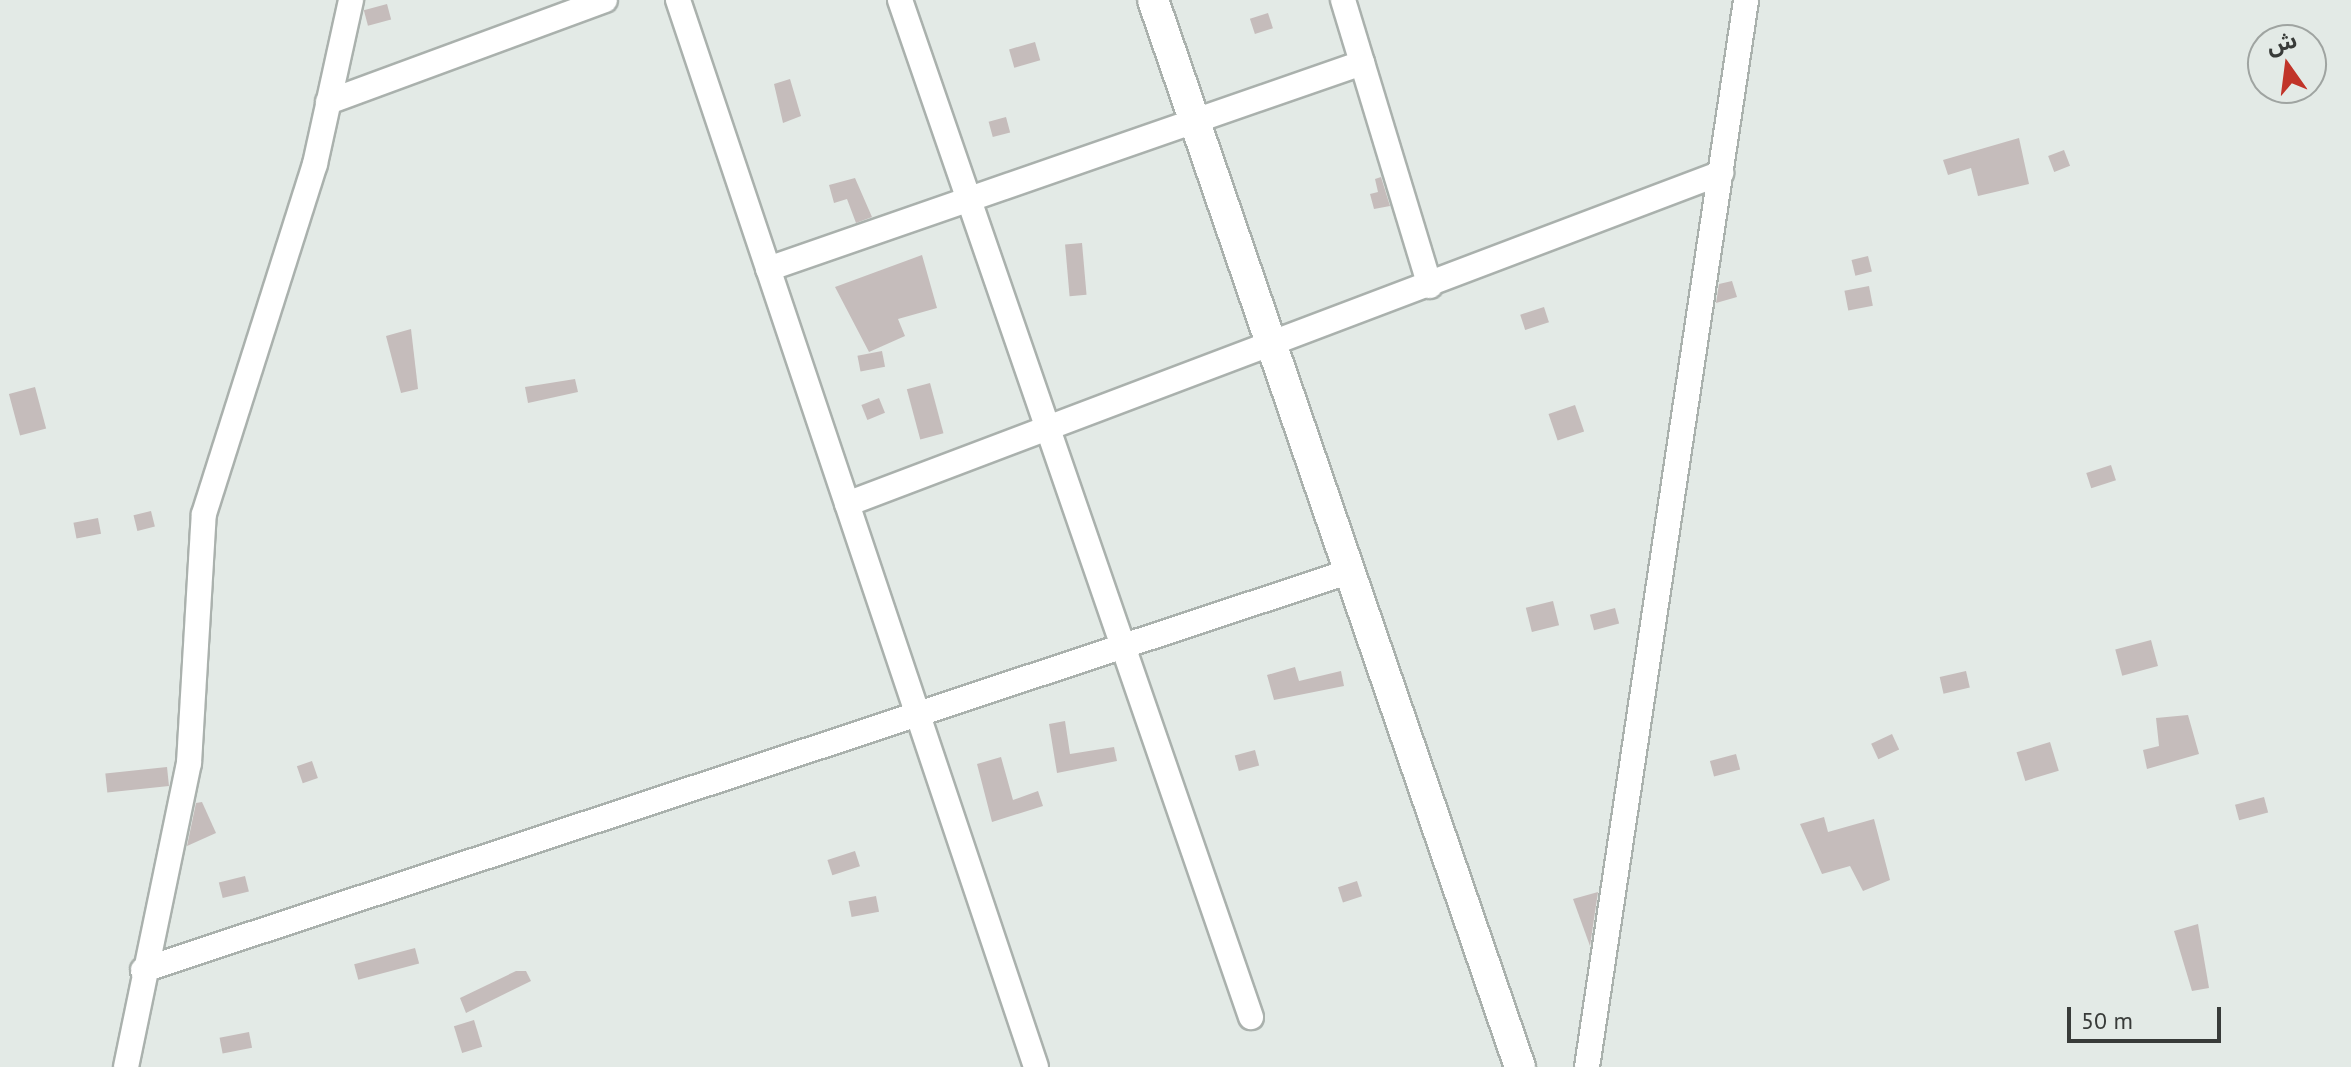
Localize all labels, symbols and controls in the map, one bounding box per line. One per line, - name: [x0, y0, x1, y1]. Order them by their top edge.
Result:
- north arrow: [2247, 24, 2327, 104]
- text: ش: [2264, 25, 2300, 60]
- scale bar: [2071, 991, 2225, 1041]
- text: 50 m: [2081, 1005, 2133, 1036]

